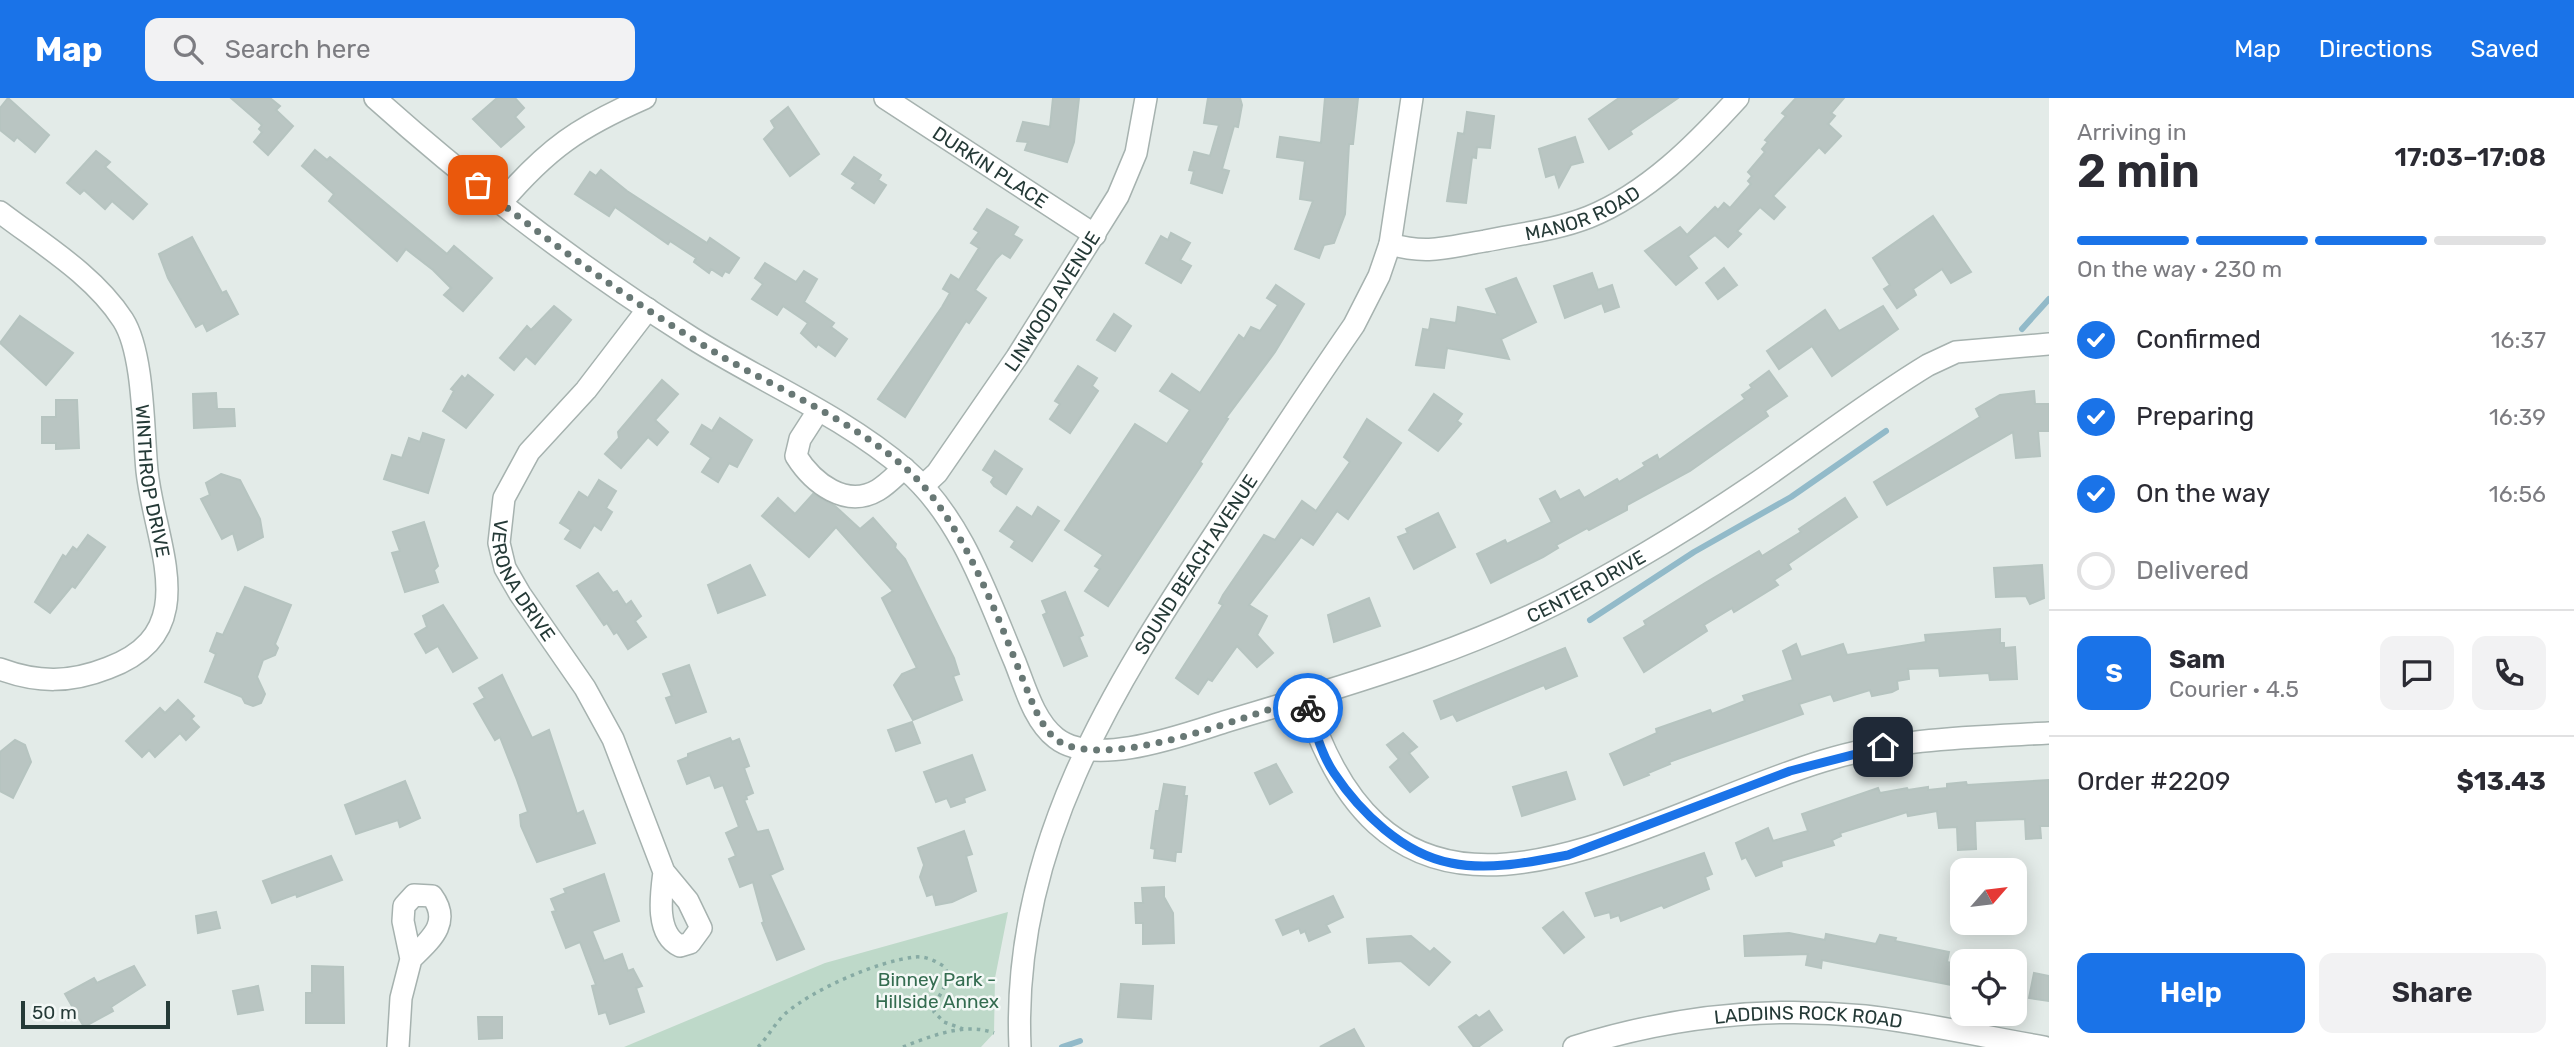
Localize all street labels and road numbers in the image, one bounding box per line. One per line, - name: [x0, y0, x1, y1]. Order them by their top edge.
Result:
- street label: DURKIN PLACE: [929, 121, 1052, 213]
- street label: MANOR ROAD: [1523, 181, 1644, 245]
- street label: LINWOOD AVENUE: [999, 227, 1105, 375]
- street label: WINTHROP DRIVE: [131, 403, 175, 559]
- street label: SOUND BEACH AVENUE: [1129, 470, 1262, 659]
- street label: VERONA DRIVE: [488, 518, 560, 645]
- street label: CENTER DRIVE: [1523, 545, 1650, 627]
- street label: LADDINS ROCK ROAD: [1713, 1001, 1904, 1033]

